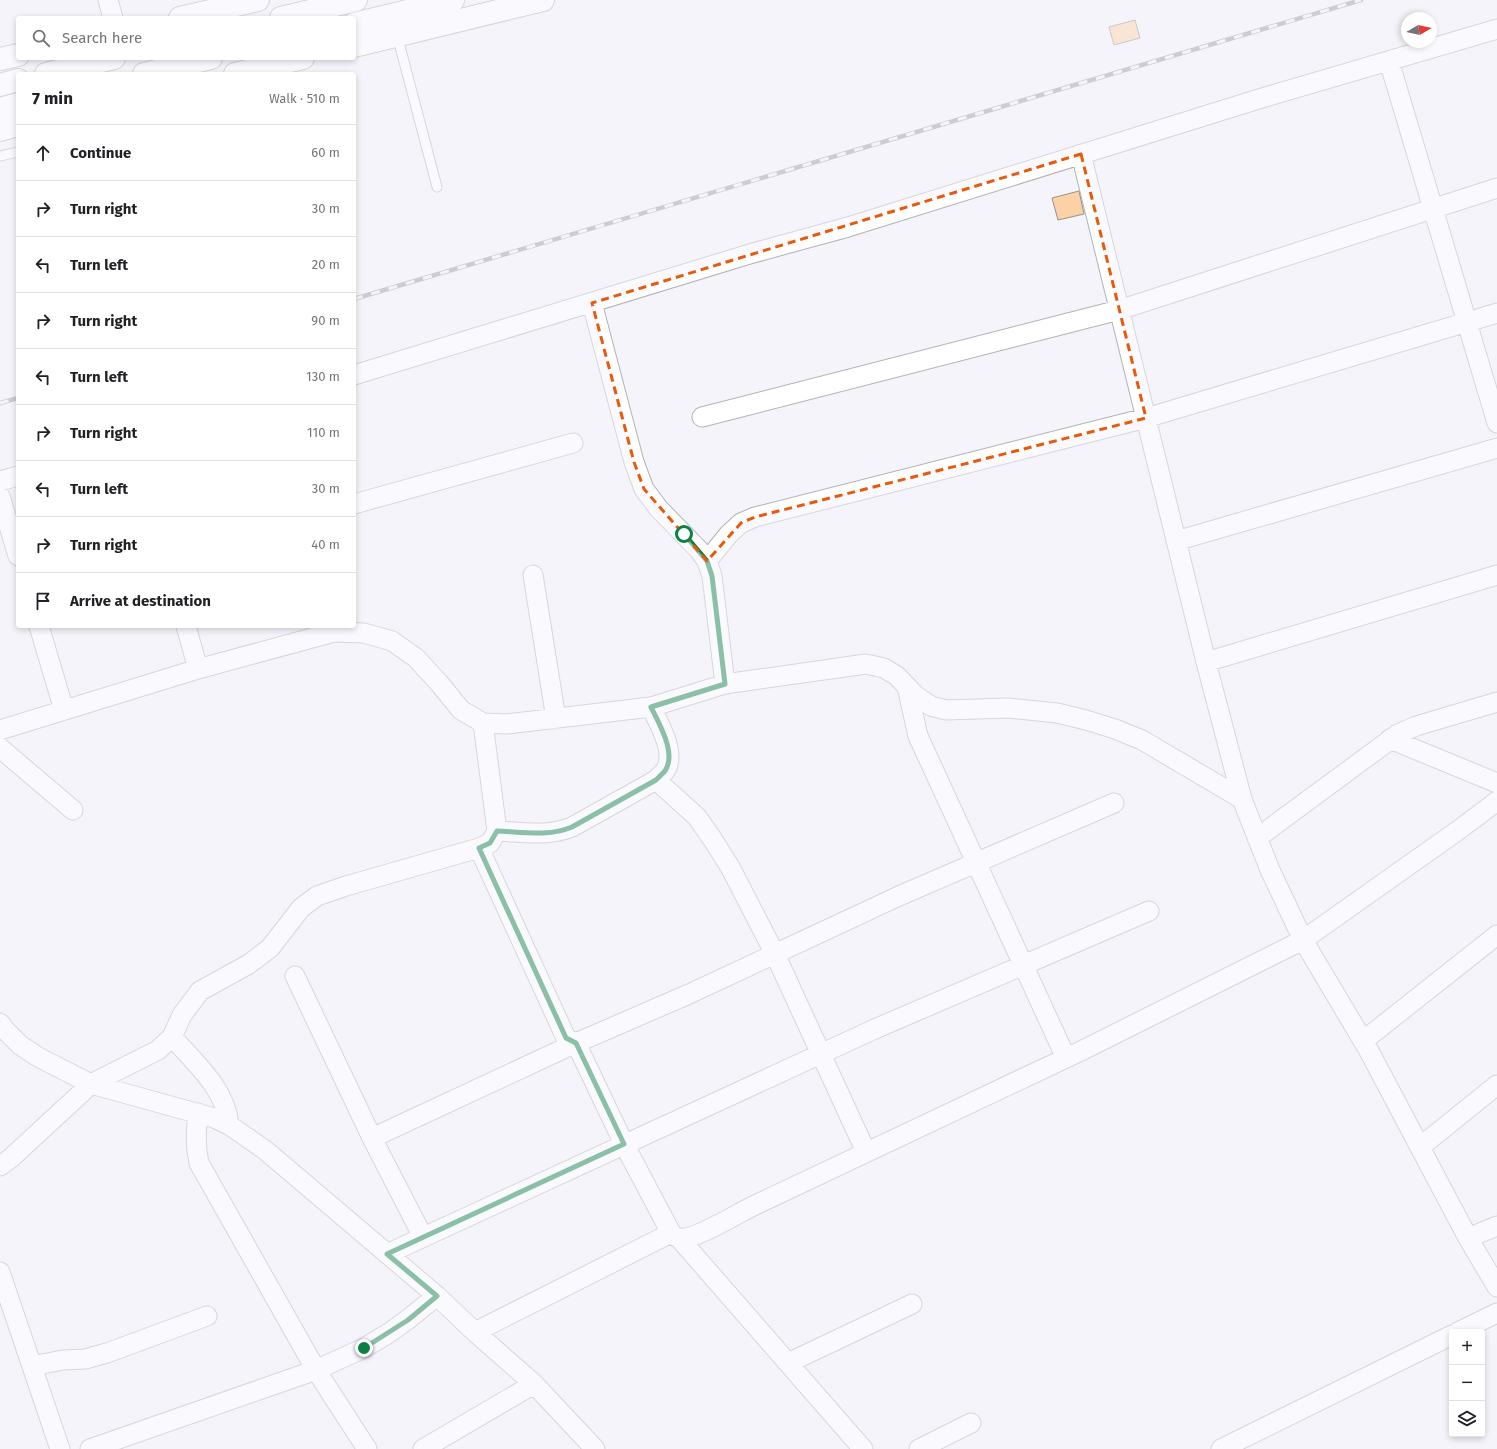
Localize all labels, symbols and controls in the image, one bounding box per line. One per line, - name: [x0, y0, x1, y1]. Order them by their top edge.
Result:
- north arrow: [1401, 12, 1437, 48]
- search box: [16, 16, 356, 60]
- icon: search: [30, 27, 52, 49]
- text: Search here: [62, 29, 142, 47]
- text: 7 min: [32, 88, 73, 109]
- text: Walk · 510 m: [269, 91, 340, 106]
- icon: ahead: [32, 142, 54, 164]
- text: Continue: [70, 144, 131, 162]
- text: 60 m: [311, 145, 340, 160]
- icon: right: [32, 198, 54, 220]
- text: Turn right: [70, 200, 137, 218]
- text: 30 m: [312, 201, 340, 216]
- icon: left: [32, 254, 54, 276]
- text: Turn left: [70, 256, 128, 274]
- text: 20 m: [312, 257, 340, 272]
- icon: right: [32, 310, 54, 332]
- text: Turn right: [70, 312, 137, 330]
- text: 90 m: [311, 313, 340, 328]
- icon: left: [32, 366, 54, 388]
- text: Turn left: [70, 368, 128, 386]
- text: 130 m: [306, 369, 340, 384]
- icon: right: [32, 422, 54, 444]
- text: Turn right: [70, 424, 137, 442]
- text: 110 m: [307, 425, 340, 440]
- icon: left: [32, 478, 54, 500]
- text: Turn left: [70, 480, 128, 498]
- text: 30 m: [312, 481, 340, 496]
- route start: [675, 525, 693, 543]
- icon: right: [32, 534, 54, 556]
- text: Turn right: [70, 536, 137, 554]
- text: 40 m: [311, 537, 340, 552]
- icon: arrive: [32, 590, 54, 612]
- text: Arrive at destination: [70, 592, 211, 610]
- map controls: [1449, 1329, 1485, 1437]
- button: +: [1449, 1329, 1485, 1365]
- route end: [355, 1339, 373, 1357]
- button: −: [1449, 1365, 1485, 1401]
- button: layers: [1449, 1401, 1485, 1437]

